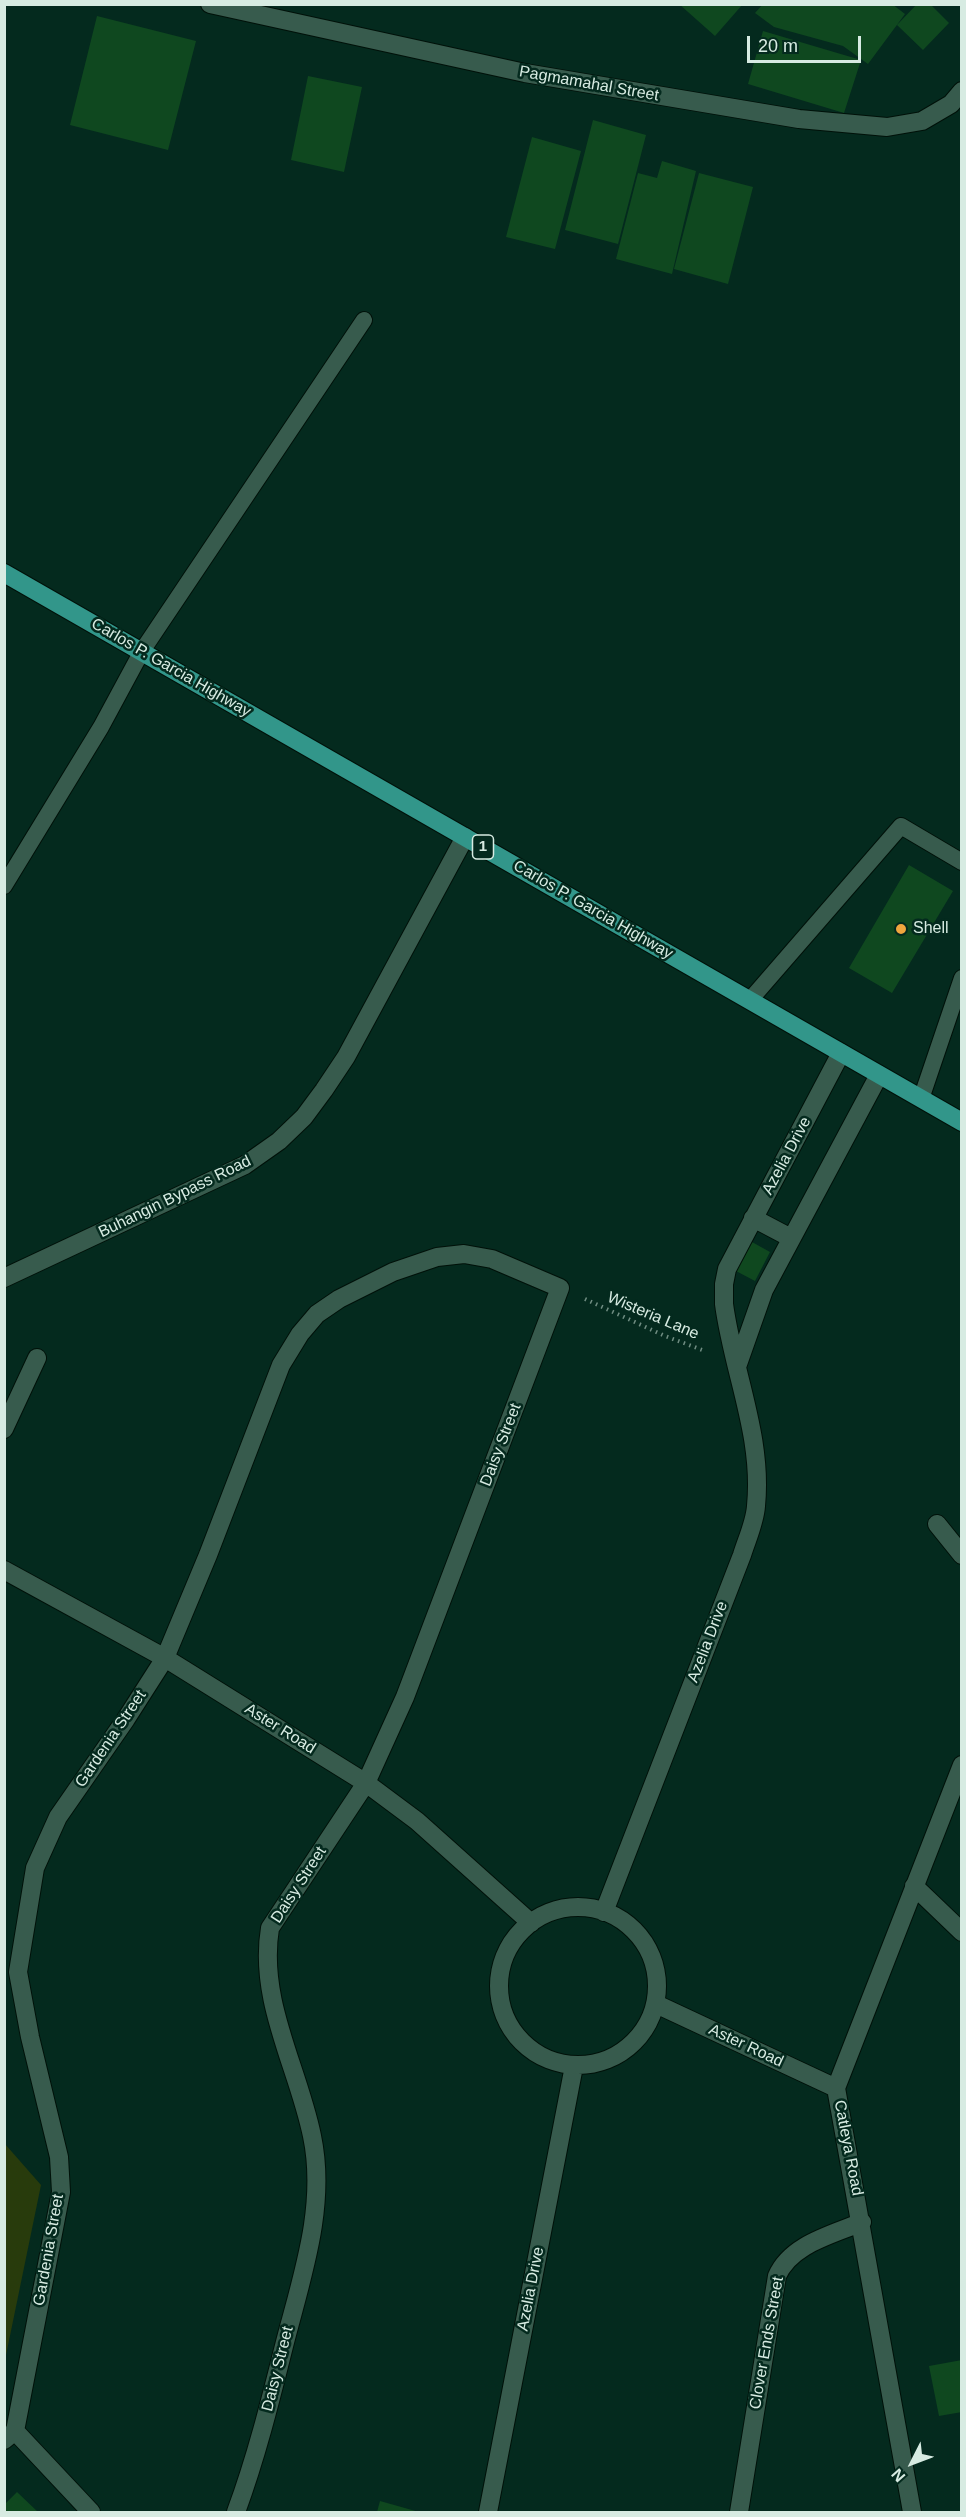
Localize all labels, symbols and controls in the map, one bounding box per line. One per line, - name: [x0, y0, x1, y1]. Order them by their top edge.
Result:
- scale bar: [750, 24, 864, 62]
- text: 20 m: [758, 36, 798, 56]
- street label: Pagmamahal Street: [518, 62, 660, 106]
- street label: Carlos P. Garcia Highway: [88, 614, 254, 722]
- road number: 1: [472, 835, 494, 859]
- street label: Carlos P. Garcia Highway: [510, 856, 676, 964]
- place label: Shell: [913, 919, 949, 939]
- marker: Shell: [894, 922, 908, 936]
- street label: Azelia Drive: [758, 1114, 816, 1198]
- street label: Buhangin Bypass Road: [96, 1152, 254, 1242]
- street label: Wisteria Lane: [604, 1288, 702, 1344]
- street label: Daisy Street: [476, 1401, 526, 1489]
- street label: Azelia Drive: [684, 1599, 732, 1685]
- street label: Gardenia Street: [71, 1687, 151, 1791]
- street label: Aster Road: [241, 1700, 319, 1758]
- street label: Daisy Street: [267, 1843, 331, 1927]
- street label: Aster Road: [706, 2020, 786, 2072]
- street label: Catleya Road: [829, 2099, 867, 2197]
- street label: Gardenia Street: [30, 2193, 68, 2307]
- street label: Azelia Drive: [513, 2245, 549, 2333]
- street label: Clover Ends Street: [746, 2275, 788, 2411]
- street label: Daisy Street: [258, 2324, 298, 2414]
- north arrow: [882, 2433, 942, 2493]
- text: N: [888, 2465, 908, 2485]

